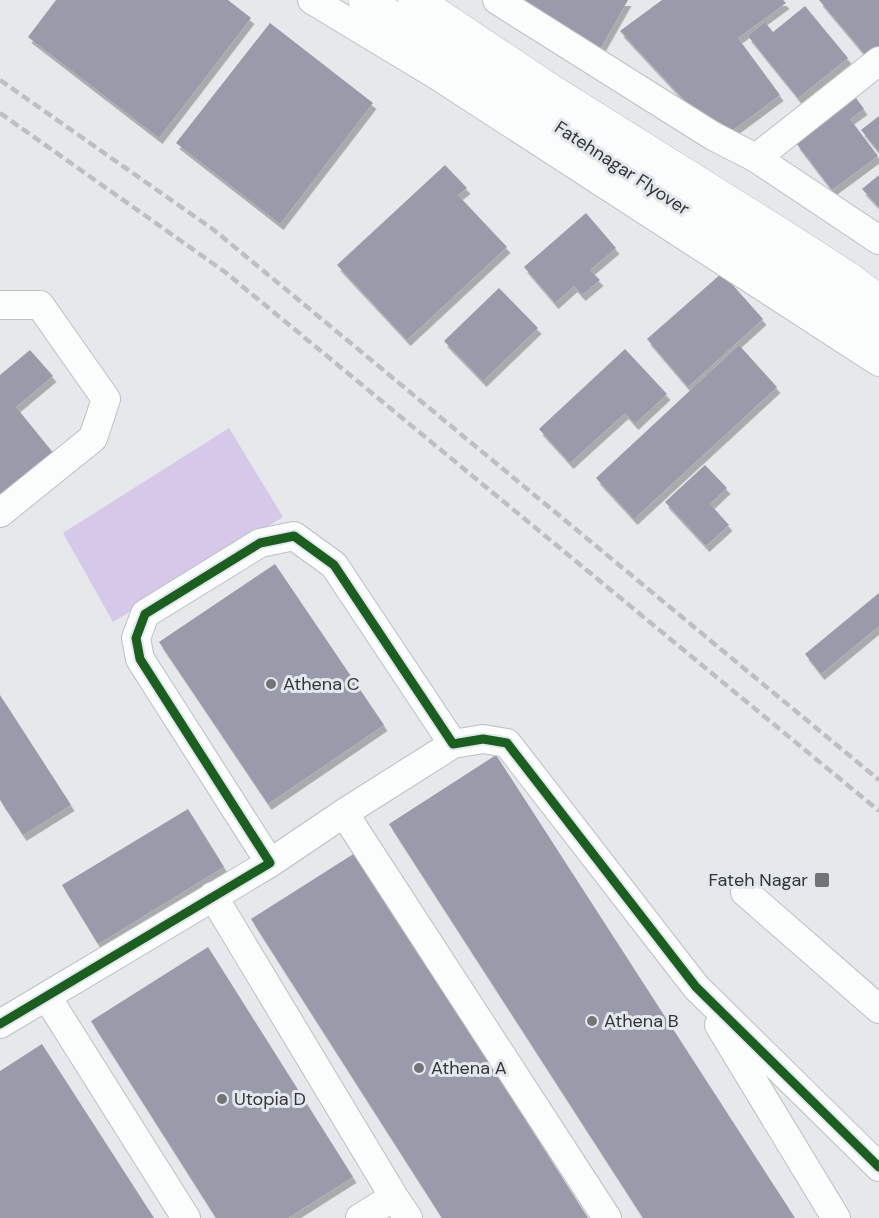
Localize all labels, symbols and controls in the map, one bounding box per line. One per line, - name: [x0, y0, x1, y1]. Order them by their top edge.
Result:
- street label: Fatehnagar Flyover: [550, 115, 694, 221]
- place label: Athena C: [283, 672, 360, 696]
- marker: Athena C: [264, 677, 278, 691]
- place label: Fateh Nagar: [709, 868, 808, 892]
- marker: Fateh Nagar: [813, 871, 831, 889]
- place label: Athena B: [604, 1009, 679, 1033]
- marker: Athena B: [585, 1014, 599, 1028]
- place label: Athena A: [431, 1056, 507, 1080]
- marker: Athena A: [412, 1061, 426, 1075]
- place label: Utopia D: [234, 1087, 306, 1111]
- marker: Utopia D: [215, 1092, 229, 1106]

